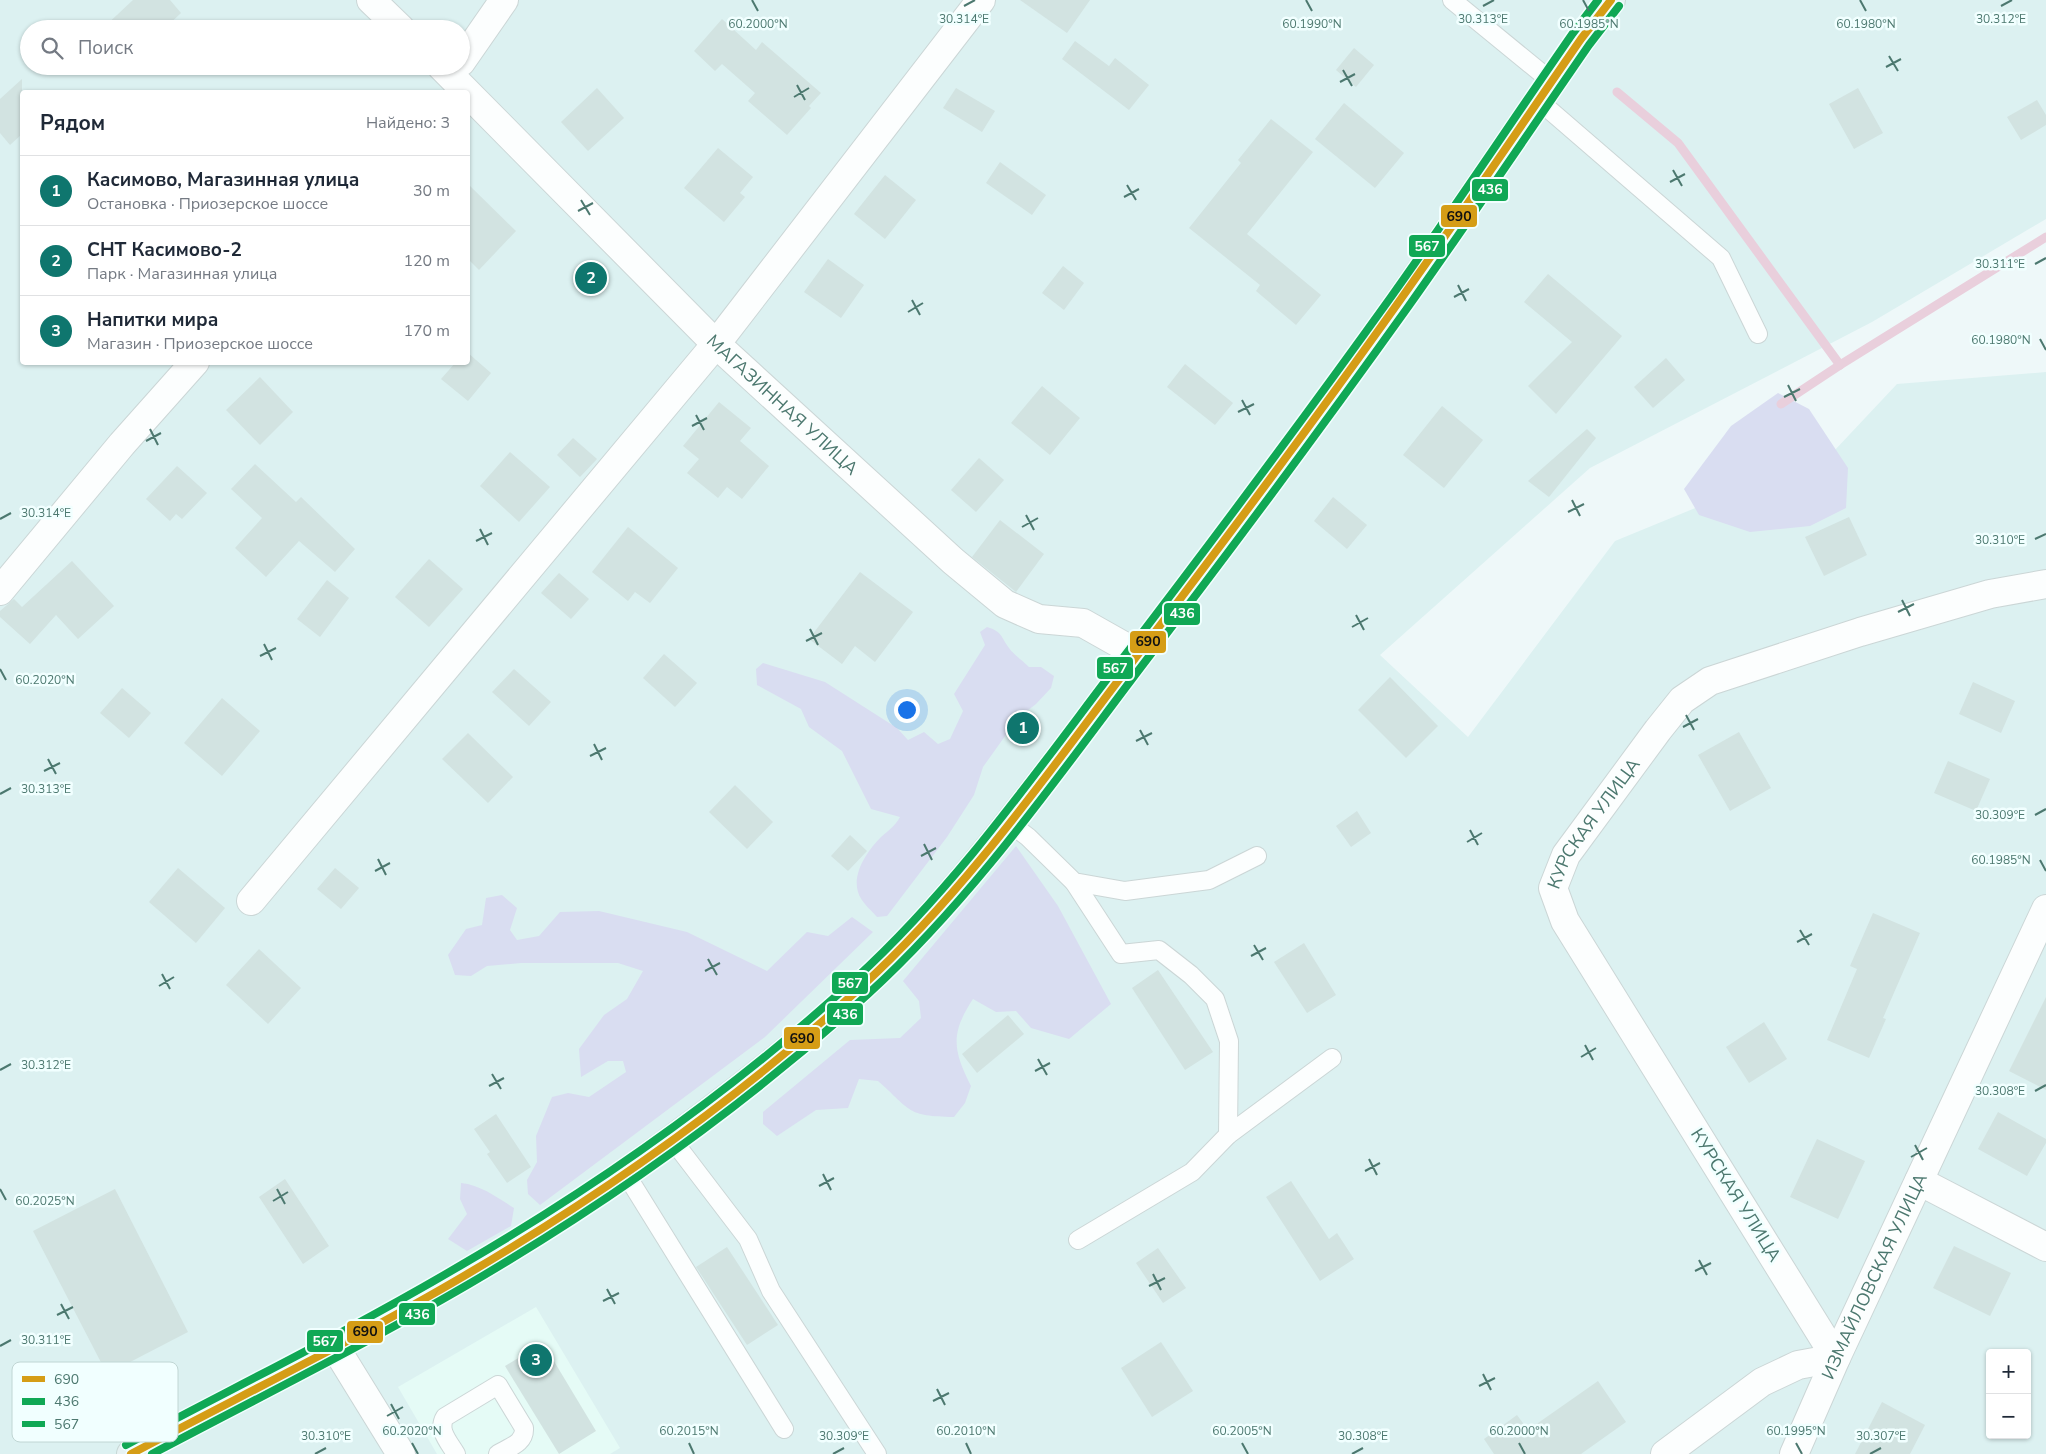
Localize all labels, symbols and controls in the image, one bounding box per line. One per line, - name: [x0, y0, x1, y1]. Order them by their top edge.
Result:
- text: 30.314°E: [939, 11, 989, 27]
- text: 30.313°E: [1458, 11, 1508, 27]
- text: 30.312°E: [1976, 11, 2026, 27]
- text: 60.2000°N: [728, 16, 788, 32]
- text: 60.1990°N: [1282, 16, 1342, 32]
- text: 60.1985°N: [1559, 16, 1619, 32]
- text: 60.1980°N: [1836, 16, 1896, 32]
- search box: [20, 20, 470, 75]
- icon: search: [38, 34, 66, 62]
- text: Поиск: [78, 35, 133, 61]
- text: Рядом: [40, 109, 105, 137]
- text: Найдено: 3: [366, 112, 450, 134]
- text: Касимово, Магазинная улица: [87, 167, 359, 193]
- line badge: 436: [1471, 178, 1509, 202]
- text: 1: [51, 180, 61, 202]
- text: 30 m: [413, 180, 450, 202]
- text: 436: [1477, 180, 1503, 199]
- text: Остановка · Приозерское шоссе: [87, 193, 328, 215]
- line badge: 690: [1440, 204, 1478, 228]
- text: 690: [1446, 207, 1472, 226]
- line badge: 567: [1408, 234, 1446, 258]
- text: СНТ Касимово-2: [87, 237, 242, 263]
- text: 567: [1414, 237, 1440, 256]
- text: 2: [51, 250, 61, 272]
- text: 120 m: [403, 250, 450, 272]
- text: 30.311°E: [1975, 256, 2025, 272]
- pin: 2: [575, 259, 607, 297]
- text: Парк · Магазинная улица: [87, 263, 277, 285]
- text: Напитки мира: [87, 307, 218, 333]
- text: 3: [51, 320, 61, 342]
- text: 170 m: [403, 320, 450, 342]
- street label: МАГАЗИННАЯ УЛИЦА: [701, 329, 863, 480]
- text: 60.1980°N: [1971, 332, 2031, 348]
- text: Магазин · Приозерское шоссе: [87, 333, 313, 355]
- text: 30.314°E: [21, 505, 71, 521]
- text: 30.310°E: [1975, 532, 2025, 548]
- line badge: 436: [1163, 602, 1201, 626]
- text: 436: [1169, 604, 1195, 623]
- line badge: 690: [1129, 630, 1167, 654]
- text: 690: [1135, 632, 1161, 651]
- line badge: 567: [1096, 656, 1134, 680]
- text: 567: [1102, 659, 1128, 678]
- text: 60.2020°N: [15, 672, 75, 688]
- your location: [894, 697, 920, 723]
- pin: 1: [1007, 709, 1039, 747]
- street label: КУРСКАЯ УЛИЦА: [1542, 753, 1645, 893]
- text: 30.313°E: [21, 781, 71, 797]
- text: 30.309°E: [1975, 807, 2025, 823]
- text: 60.1985°N: [1971, 852, 2031, 868]
- line badge: 567: [831, 971, 869, 995]
- text: 567: [837, 974, 863, 993]
- line badge: 436: [826, 1002, 864, 1026]
- text: 436: [832, 1005, 858, 1024]
- line badge: 690: [783, 1026, 821, 1050]
- text: 690: [789, 1029, 815, 1048]
- text: 30.312°E: [21, 1057, 71, 1073]
- text: 30.308°E: [1975, 1083, 2025, 1099]
- street label: КУРСКАЯ УЛИЦА: [1685, 1124, 1787, 1266]
- street label: ИЗМАЙЛОВСКАЯ УЛИЦА: [1816, 1169, 1933, 1383]
- text: 60.2025°N: [15, 1193, 75, 1209]
- line badge: 436: [398, 1302, 436, 1326]
- text: 436: [404, 1305, 430, 1324]
- line badge: 690: [346, 1320, 384, 1344]
- text: 690: [352, 1322, 378, 1341]
- line badge: 567: [306, 1329, 344, 1353]
- text: 30.311°E: [21, 1332, 71, 1348]
- text: 567: [312, 1332, 338, 1351]
- pin: 3: [520, 1341, 552, 1379]
- map controls: [1986, 1349, 2031, 1439]
- button: +: [1986, 1349, 2031, 1394]
- legend: [12, 1362, 178, 1442]
- text: 690: [54, 1370, 79, 1389]
- text: 436: [54, 1392, 79, 1411]
- button: −: [1986, 1394, 2031, 1439]
- text: 567: [54, 1415, 79, 1434]
- text: 60.2020°N: [382, 1423, 442, 1439]
- text: 60.2015°N: [659, 1423, 719, 1439]
- text: 60.2010°N: [936, 1423, 996, 1439]
- text: 60.2005°N: [1212, 1423, 1272, 1439]
- text: 60.2000°N: [1489, 1423, 1549, 1439]
- text: 60.1995°N: [1766, 1423, 1826, 1439]
- text: 30.310°E: [301, 1428, 351, 1444]
- text: 30.309°E: [819, 1428, 869, 1444]
- text: 30.308°E: [1338, 1428, 1388, 1444]
- text: 30.307°E: [1856, 1428, 1906, 1444]

